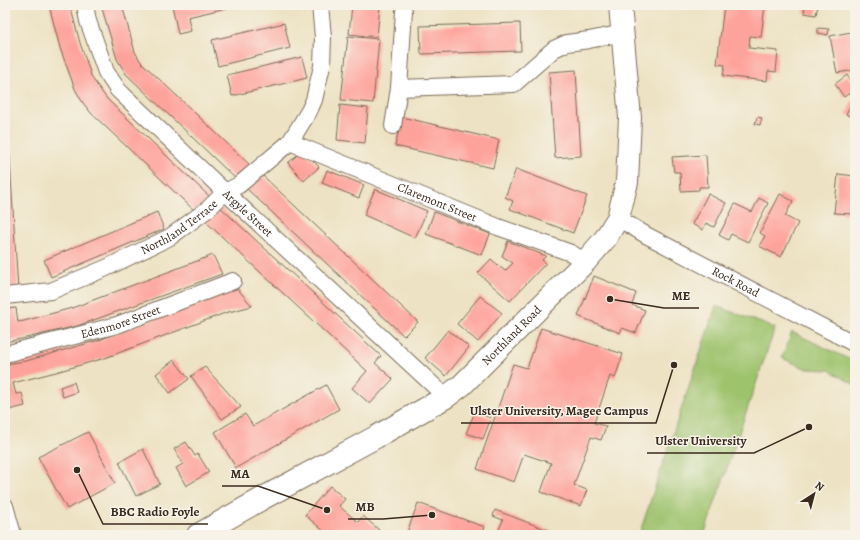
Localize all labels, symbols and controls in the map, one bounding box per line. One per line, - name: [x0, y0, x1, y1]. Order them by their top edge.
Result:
- street label: Claremont Street: [395, 179, 479, 226]
- street label: Argyle Street: [219, 185, 276, 241]
- street label: Northland Terrace: [138, 196, 221, 258]
- street label: Rock Road: [709, 263, 763, 301]
- callout: ME: [664, 283, 699, 308]
- text: ME: [672, 287, 691, 304]
- street label: Edenmore Street: [79, 301, 163, 342]
- street label: Northland Road: [478, 302, 545, 369]
- callout: Ulster University, Magee Campus: [461, 398, 656, 423]
- text: Ulster University, Magee Campus: [470, 402, 648, 419]
- callout: Ulster University: [647, 428, 754, 453]
- text: Ulster University: [655, 432, 748, 449]
- callout: MA: [222, 461, 258, 486]
- text: MA: [230, 465, 250, 482]
- north arrow: [794, 474, 834, 514]
- text: N: [812, 478, 827, 495]
- callout: MB: [348, 494, 383, 519]
- text: MB: [355, 498, 375, 515]
- callout: BBC Radio Foyle: [103, 499, 208, 524]
- text: BBC Radio Foyle: [110, 503, 200, 520]

